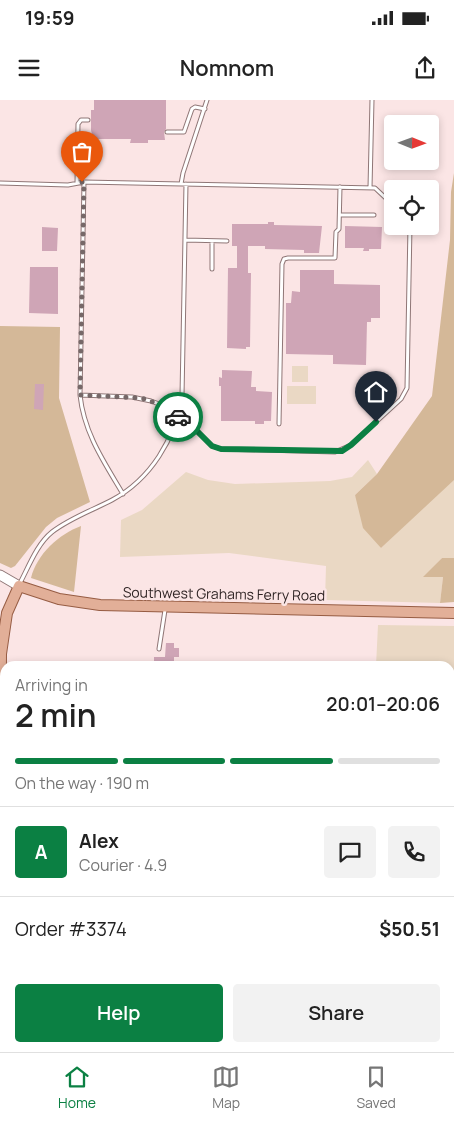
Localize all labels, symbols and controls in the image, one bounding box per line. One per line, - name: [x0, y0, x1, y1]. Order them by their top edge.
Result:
- text: 19:59: [25, 5, 75, 31]
- text: Nomnom: [180, 53, 274, 83]
- icon: menu: [15, 54, 43, 82]
- icon: share: [411, 54, 439, 82]
- north arrow: [384, 115, 439, 170]
- map controls: [384, 115, 439, 235]
- pin: [61, 131, 103, 182]
- icon: bag: [68, 138, 96, 166]
- button: locate: [384, 180, 439, 235]
- pin: [355, 371, 397, 422]
- icon: home: [362, 378, 390, 406]
- courier: [153, 392, 203, 442]
- icon: car: [164, 403, 192, 431]
- street label: Southwest Grahams Ferry Road: [123, 582, 325, 605]
- text: Arriving in: [15, 674, 88, 696]
- text: 20:01–20:06: [326, 691, 440, 717]
- text: 2 min: [15, 693, 97, 737]
- text: On the way · 190 m: [15, 772, 149, 794]
- button: chat: [324, 826, 376, 878]
- button: phone: [388, 826, 440, 878]
- text: Alex: [79, 828, 119, 854]
- text: A: [35, 839, 47, 865]
- text: Courier · 4.9: [79, 854, 167, 876]
- text: Order #3374: [15, 916, 127, 942]
- text: $50.51: [379, 916, 440, 942]
- button: Help: [15, 984, 223, 1042]
- button: Share: [233, 984, 440, 1042]
- tab: Home: [58, 1063, 96, 1112]
- tab: Map: [212, 1063, 240, 1112]
- tab: Saved: [356, 1063, 396, 1112]

